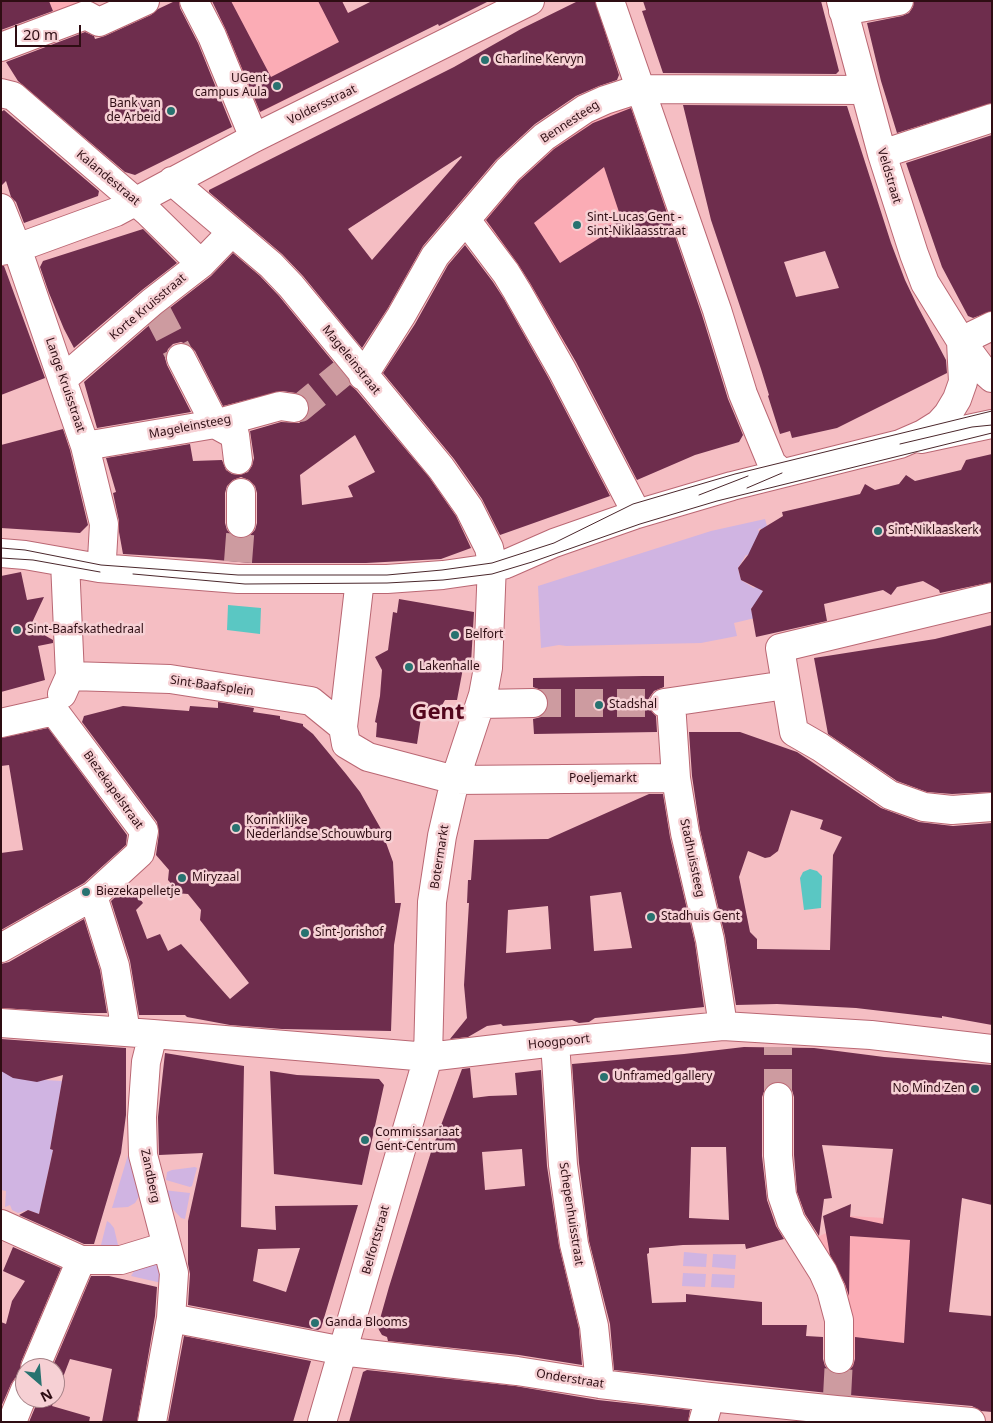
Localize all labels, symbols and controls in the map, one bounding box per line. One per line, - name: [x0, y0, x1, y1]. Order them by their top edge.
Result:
- scale bar: [18, 15, 84, 47]
- text: 20 m: [23, 24, 58, 44]
- place label: Charline Kervyn: [495, 53, 584, 67]
- marker: Charline Kervyn: [479, 54, 491, 66]
- place label: UGent campus Aula: [195, 72, 267, 100]
- marker: UGent campus Aula: [271, 80, 283, 92]
- street label: Voldersstraat: [285, 82, 359, 128]
- place label: Bank van de Arbeid: [106, 97, 161, 125]
- street label: Bennesteeg: [538, 98, 602, 146]
- marker: Bank van de Arbeid: [165, 105, 177, 117]
- street label: Kalandestraat: [73, 147, 143, 209]
- street label: Veldstraat: [874, 147, 904, 205]
- place label: Sint-Lucas Gent - Sint-Niklaasstraat: [587, 211, 686, 239]
- marker: Sint-Lucas Gent - Sint-Niklaasstraat: [571, 219, 583, 231]
- street label: Korte Kruisstraat: [107, 271, 189, 343]
- street label: Mageleinstraat: [319, 323, 383, 397]
- street label: Lange Kruisstraat: [42, 336, 88, 434]
- street label: Mageleinsteeg: [148, 412, 232, 442]
- place label: Sint-Niklaaskerk: [888, 524, 979, 538]
- marker: Sint-Niklaaskerk: [872, 525, 884, 537]
- place label: Sint-Baafskathedraal: [27, 623, 144, 637]
- marker: Sint-Baafskathedraal: [11, 624, 23, 636]
- place label: Belfort: [465, 628, 503, 642]
- marker: Belfort: [449, 629, 461, 641]
- place label: Lakenhalle: [419, 660, 480, 674]
- marker: Lakenhalle: [403, 661, 415, 673]
- street label: Sint-Baafsplein: [169, 673, 255, 699]
- place label: Stadshal: [609, 698, 657, 712]
- marker: Stadshal: [593, 699, 605, 711]
- district label: Gent: [412, 700, 464, 726]
- street label: Biezekapelstraat: [80, 748, 146, 832]
- street label: Poeljemarkt: [569, 772, 637, 786]
- place label: Koninklijke Nederlandse Schouwburg: [246, 814, 392, 842]
- street label: Stadhuissteeg: [677, 818, 707, 898]
- marker: Koninklijke Nederlandse Schouwburg: [230, 822, 242, 834]
- street label: Botermarkt: [428, 824, 452, 890]
- place label: Miryzaal: [192, 871, 239, 885]
- marker: Miryzaal: [176, 872, 188, 884]
- place label: Biezekapelletje: [96, 885, 180, 899]
- marker: Biezekapelletje: [80, 886, 92, 898]
- place label: Stadhuis Gent: [661, 910, 740, 924]
- marker: Stadhuis Gent: [645, 911, 657, 923]
- place label: Sint-Jorishof: [315, 926, 383, 940]
- marker: Sint-Jorishof: [299, 927, 311, 939]
- street label: Hoogpoort: [527, 1032, 591, 1052]
- place label: Unframed gallery: [614, 1070, 712, 1084]
- marker: Unframed gallery: [598, 1071, 610, 1083]
- place label: No Mind Zen: [893, 1082, 965, 1096]
- marker: No Mind Zen: [969, 1083, 981, 1095]
- place label: Commissariaat Gent-Centrum: [375, 1126, 459, 1154]
- marker: Commissariaat Gent-Centrum: [359, 1134, 371, 1146]
- street label: Zandberg: [137, 1148, 163, 1204]
- street label: Schepenhuisstraat: [556, 1161, 586, 1267]
- street label: Belfortstraat: [359, 1204, 393, 1276]
- place label: Ganda Blooms: [325, 1316, 407, 1330]
- marker: Ganda Blooms: [309, 1317, 321, 1329]
- north arrow: [15, 1358, 65, 1408]
- street label: Onderstraat: [535, 1367, 605, 1391]
- text: N: [37, 1385, 56, 1407]

